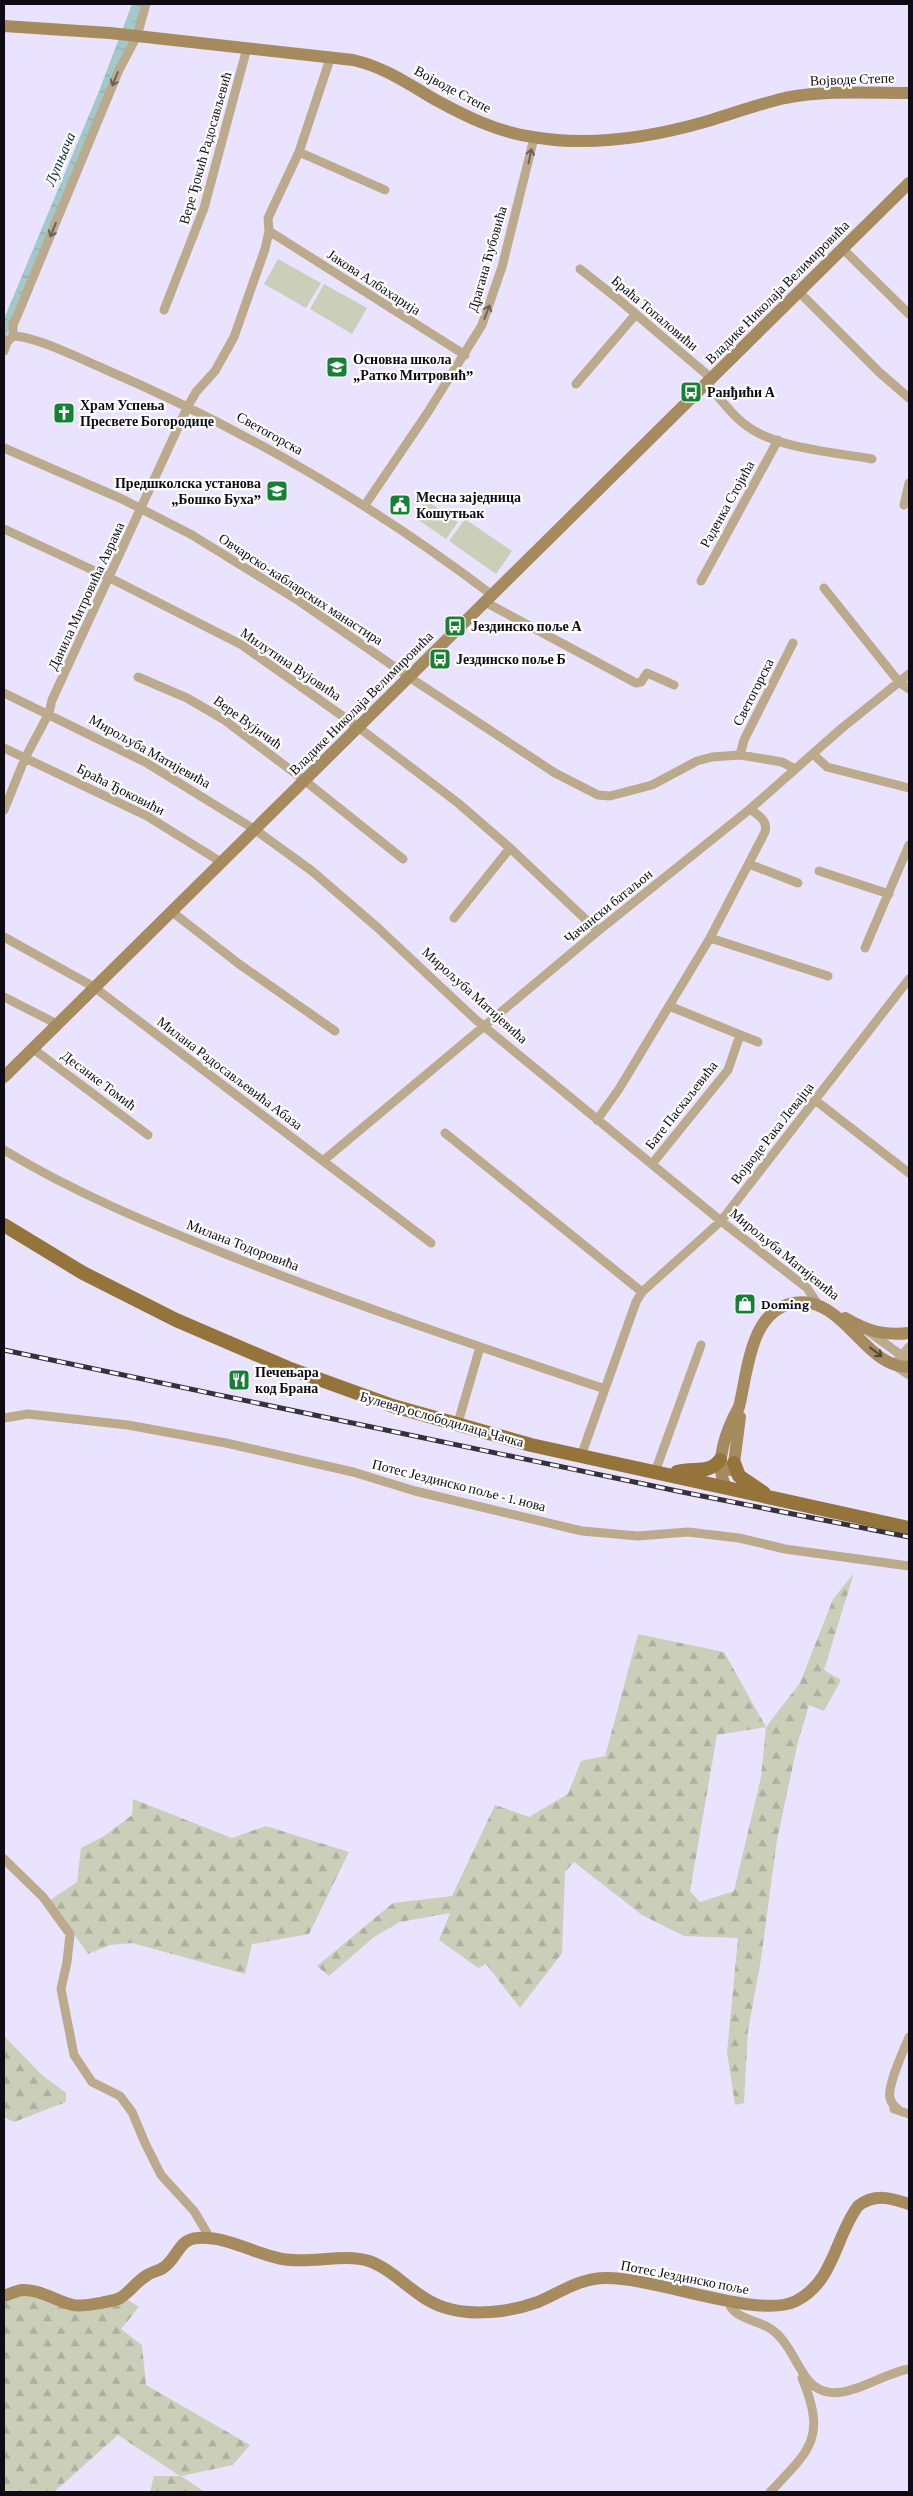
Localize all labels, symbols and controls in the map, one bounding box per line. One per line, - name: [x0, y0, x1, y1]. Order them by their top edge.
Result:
- street label: Војводе Степе: [412, 62, 494, 116]
- street label: Вере Ђокић Радосављевић: [176, 70, 234, 226]
- street label: Војводе Степе: [809, 70, 895, 88]
- one-way arrow: [110, 71, 119, 86]
- water label: Лупњача: [41, 130, 78, 189]
- one-way arrow: [526, 148, 535, 164]
- street label: Драгана Ћубовића: [464, 203, 510, 314]
- street label: Владике Николаја Велимировића: [702, 216, 853, 367]
- one-way arrow: [48, 222, 58, 237]
- street label: Јакова Албахарија: [324, 246, 424, 319]
- street label: Браћа Топаловићи: [608, 272, 702, 354]
- one-way arrow: [483, 305, 492, 320]
- place label: Основна школа „Ратко Митровић”: [353, 351, 473, 384]
- school or university icon: Основна школа „Ратко Митровић”: [325, 355, 349, 379]
- bus stop icon: Ранђићи А: [679, 380, 703, 404]
- place label: Ранђићи А: [707, 384, 776, 400]
- place label: Храм Успења Пресвете Богородице: [80, 397, 214, 429]
- church icon: Храм Успења Пресвете Богородице: [52, 401, 76, 425]
- street label: Светогорска: [234, 408, 307, 458]
- street label: Раденка Стојића: [697, 457, 758, 550]
- place label: Предшколска установа „Бошко Буха”: [115, 475, 261, 508]
- school or university icon: Предшколска установа „Бошко Буха”: [265, 479, 289, 503]
- place label: Месна заједница Кошутњак: [416, 489, 521, 521]
- public building icon: Месна заједница Кошутњак: [388, 493, 412, 517]
- street label: Данила Митровића Аврама: [45, 519, 128, 673]
- street label: Овчарско-кабларских манастира: [216, 530, 387, 649]
- bus stop icon: Јездинско поље А: [443, 614, 467, 638]
- place label: Јездинско поље А: [471, 618, 582, 634]
- street label: Милутина Вујовића: [238, 624, 345, 704]
- street label: Владике Николаја Велимировића: [286, 627, 437, 778]
- bus stop icon: Јездинско поље Б: [428, 647, 452, 671]
- place label: Јездинско поље Б: [456, 651, 566, 667]
- street label: Светогорска: [729, 655, 777, 728]
- street label: Вере Вујичић: [211, 692, 285, 752]
- street label: Мирољуба Матијевића: [87, 711, 214, 791]
- street label: Браћа Ђоковићи: [74, 760, 168, 818]
- street label: Чачански батаљон: [561, 865, 656, 946]
- street label: Мирољуба Матијевића: [419, 943, 532, 1047]
- street label: Милана Радосављевића Абаза: [154, 1013, 307, 1133]
- street label: Десанке Томић: [59, 1047, 139, 1113]
- street label: Бате Паскаљевића: [641, 1057, 721, 1152]
- street label: Војводе Рака Левајца: [727, 1078, 817, 1187]
- street label: Мирољуба Матијевића: [727, 1205, 844, 1304]
- street label: Милана Тодоровића: [185, 1216, 302, 1274]
- shop icon: Doming: [733, 1292, 757, 1316]
- place label: Doming: [761, 1296, 809, 1312]
- one-way arrow: [869, 1347, 883, 1357]
- place label: Печењара код Брана: [255, 1364, 319, 1396]
- restaurant icon: Печењара код Брана: [227, 1368, 251, 1392]
- street label: Булевар ослободилаца Чачка: [358, 1388, 526, 1450]
- street label: Потес Јездинско поље - 1. нова: [370, 1456, 548, 1515]
- street label: Потес Јездинско поље: [619, 2257, 751, 2297]

